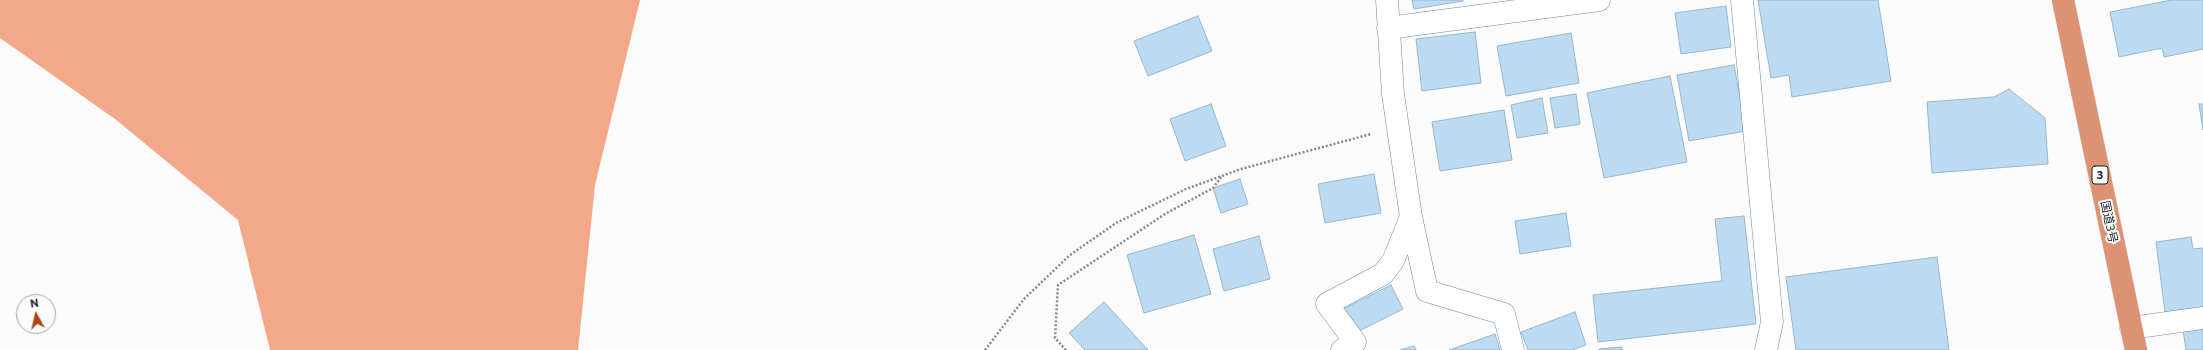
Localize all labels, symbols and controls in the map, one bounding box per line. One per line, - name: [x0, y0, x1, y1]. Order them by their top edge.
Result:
- road number: 3: [2092, 166, 2108, 184]
- street label: 国道3号: [2098, 200, 2120, 244]
- north arrow: [16, 294, 56, 334]
- text: N: [29, 296, 39, 310]

